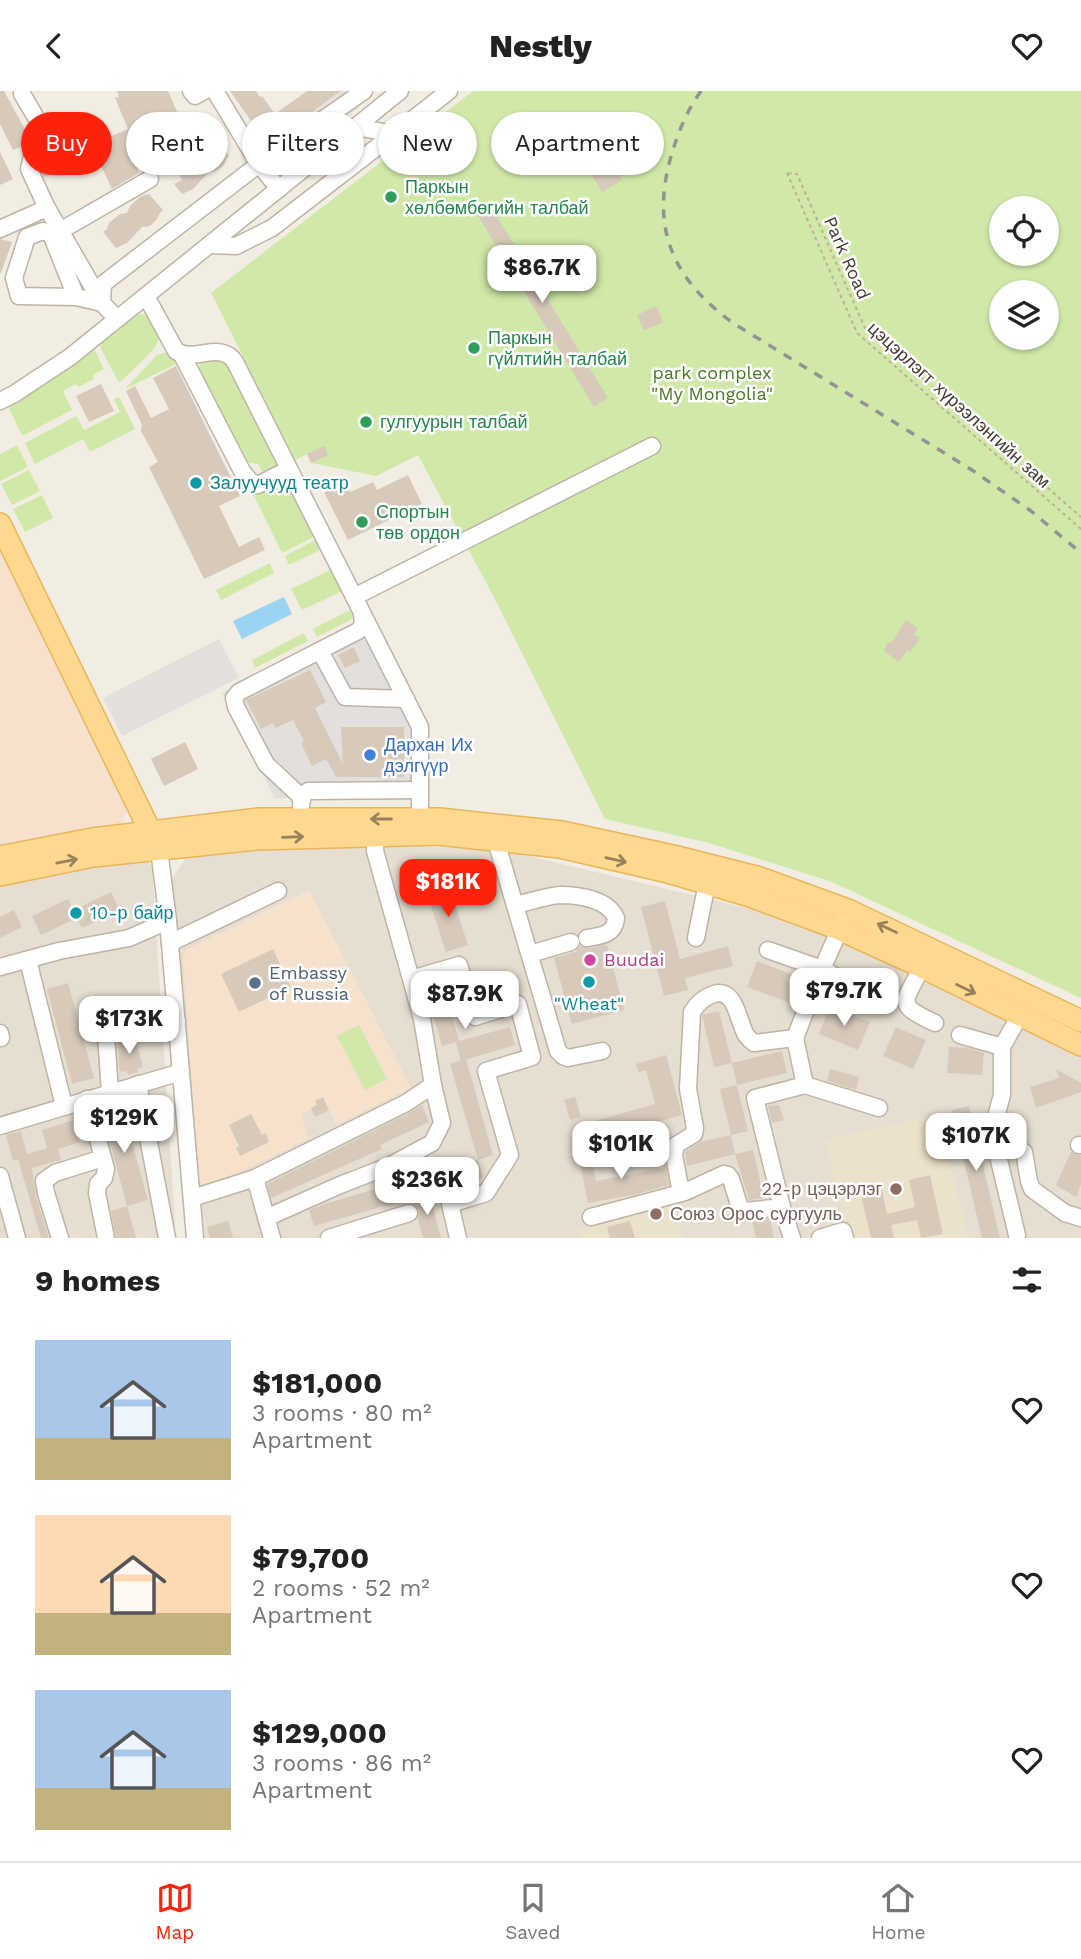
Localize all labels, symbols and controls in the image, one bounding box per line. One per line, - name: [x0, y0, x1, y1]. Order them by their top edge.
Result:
- icon: back: [35, 27, 73, 65]
- text: Nestly: [489, 27, 592, 65]
- icon: heart: [1008, 27, 1046, 65]
- chip: Buy: [21, 112, 112, 175]
- chip: Rent: [126, 112, 228, 175]
- chip: Filters: [242, 112, 364, 175]
- chip: New: [378, 112, 477, 175]
- chip: Apartment: [491, 112, 664, 175]
- place label: Паркын хөлбөмбөгийн талбай: [405, 176, 589, 218]
- marker: Паркын хөлбөмбөгийн талбай: [383, 189, 399, 205]
- map controls: [989, 196, 1059, 350]
- button: locate: [989, 196, 1059, 266]
- street label: Park Road: [820, 213, 875, 302]
- pin: $86.7K: [485, 245, 599, 305]
- text: $86.7K: [503, 254, 581, 281]
- button: layers: [989, 280, 1059, 350]
- street label: цэцэрлэгт хүрээлэнгийн зам: [864, 317, 1055, 492]
- place label: Паркын гүйлтийн талбай: [488, 327, 627, 369]
- marker: Паркын гүйлтийн талбай: [466, 340, 482, 356]
- park label: park complex "My Mongolia": [651, 362, 773, 404]
- place label: гулгуурын талбай: [380, 411, 528, 432]
- marker: гулгуурын талбай: [358, 414, 374, 430]
- place label: Залуучууд театр: [210, 472, 349, 493]
- marker: Залуучууд театр: [188, 475, 204, 491]
- place label: Спортын төв ордон: [376, 501, 460, 543]
- marker: Спортын төв ордон: [354, 514, 370, 530]
- place label: Дархан Их дэлгүүр: [384, 734, 473, 776]
- marker: Дархан Их дэлгүүр: [362, 747, 378, 763]
- one-way arrow: [370, 812, 393, 825]
- one-way arrow: [281, 831, 304, 844]
- one-way arrow: [55, 854, 78, 867]
- one-way arrow: [604, 854, 627, 867]
- pin: $181K: [399, 859, 497, 919]
- text: $181K: [416, 868, 480, 895]
- place label: 10-р байр: [90, 902, 174, 923]
- marker: 10-р байр: [68, 905, 84, 921]
- one-way arrow: [877, 921, 898, 934]
- place label: Buudai: [604, 949, 664, 970]
- marker: Buudai: [582, 952, 598, 968]
- place label: Embassy of Russia: [269, 962, 349, 1004]
- pin: $79.7K: [787, 969, 901, 1028]
- pin: $87.9K: [408, 971, 522, 1031]
- marker: "Wheat": [581, 974, 597, 990]
- marker: Embassy of Russia: [247, 975, 263, 991]
- text: $79.7K: [806, 977, 882, 1004]
- text: $87.9K: [427, 980, 503, 1007]
- one-way arrow: [955, 983, 976, 996]
- place label: "Wheat": [554, 993, 624, 1014]
- pin: $173K: [80, 997, 178, 1056]
- text: $173K: [95, 1005, 163, 1032]
- pin: $129K: [75, 1095, 173, 1155]
- text: $129K: [90, 1104, 158, 1131]
- pin: $107K: [927, 1114, 1025, 1173]
- pin: $101K: [572, 1121, 670, 1181]
- text: $107K: [942, 1122, 1010, 1149]
- text: $101K: [588, 1130, 654, 1157]
- pin: $236K: [378, 1157, 476, 1217]
- text: $236K: [391, 1166, 463, 1193]
- place label: 22-р цэцэрлэг: [761, 1178, 882, 1199]
- marker: 22-р цэцэрлэг: [888, 1181, 904, 1197]
- place label: Союз Орос сургууль: [670, 1203, 842, 1224]
- marker: Союз Орос сургууль: [648, 1206, 664, 1222]
- icon: filters: [1008, 1261, 1046, 1299]
- text: 9 homes: [35, 1263, 160, 1298]
- text: $181,000: [252, 1365, 382, 1400]
- icon: home: [91, 1368, 175, 1452]
- icon: heart: [1008, 1391, 1046, 1429]
- text: 3 rooms · 80 m²: [252, 1400, 431, 1427]
- text: Apartment: [252, 1427, 372, 1454]
- text: $79,700: [252, 1540, 369, 1575]
- icon: home: [91, 1543, 175, 1627]
- icon: heart: [1008, 1566, 1046, 1604]
- text: 2 rooms · 52 m²: [252, 1575, 430, 1602]
- text: Apartment: [252, 1602, 372, 1629]
- text: $129,000: [252, 1715, 387, 1750]
- icon: home: [91, 1718, 175, 1802]
- icon: heart: [1008, 1741, 1046, 1779]
- text: 3 rooms · 86 m²: [252, 1750, 431, 1777]
- text: Apartment: [252, 1777, 372, 1804]
- tab: Map: [155, 1879, 194, 1944]
- tab: Saved: [505, 1879, 560, 1944]
- tab: Home: [871, 1879, 926, 1944]

